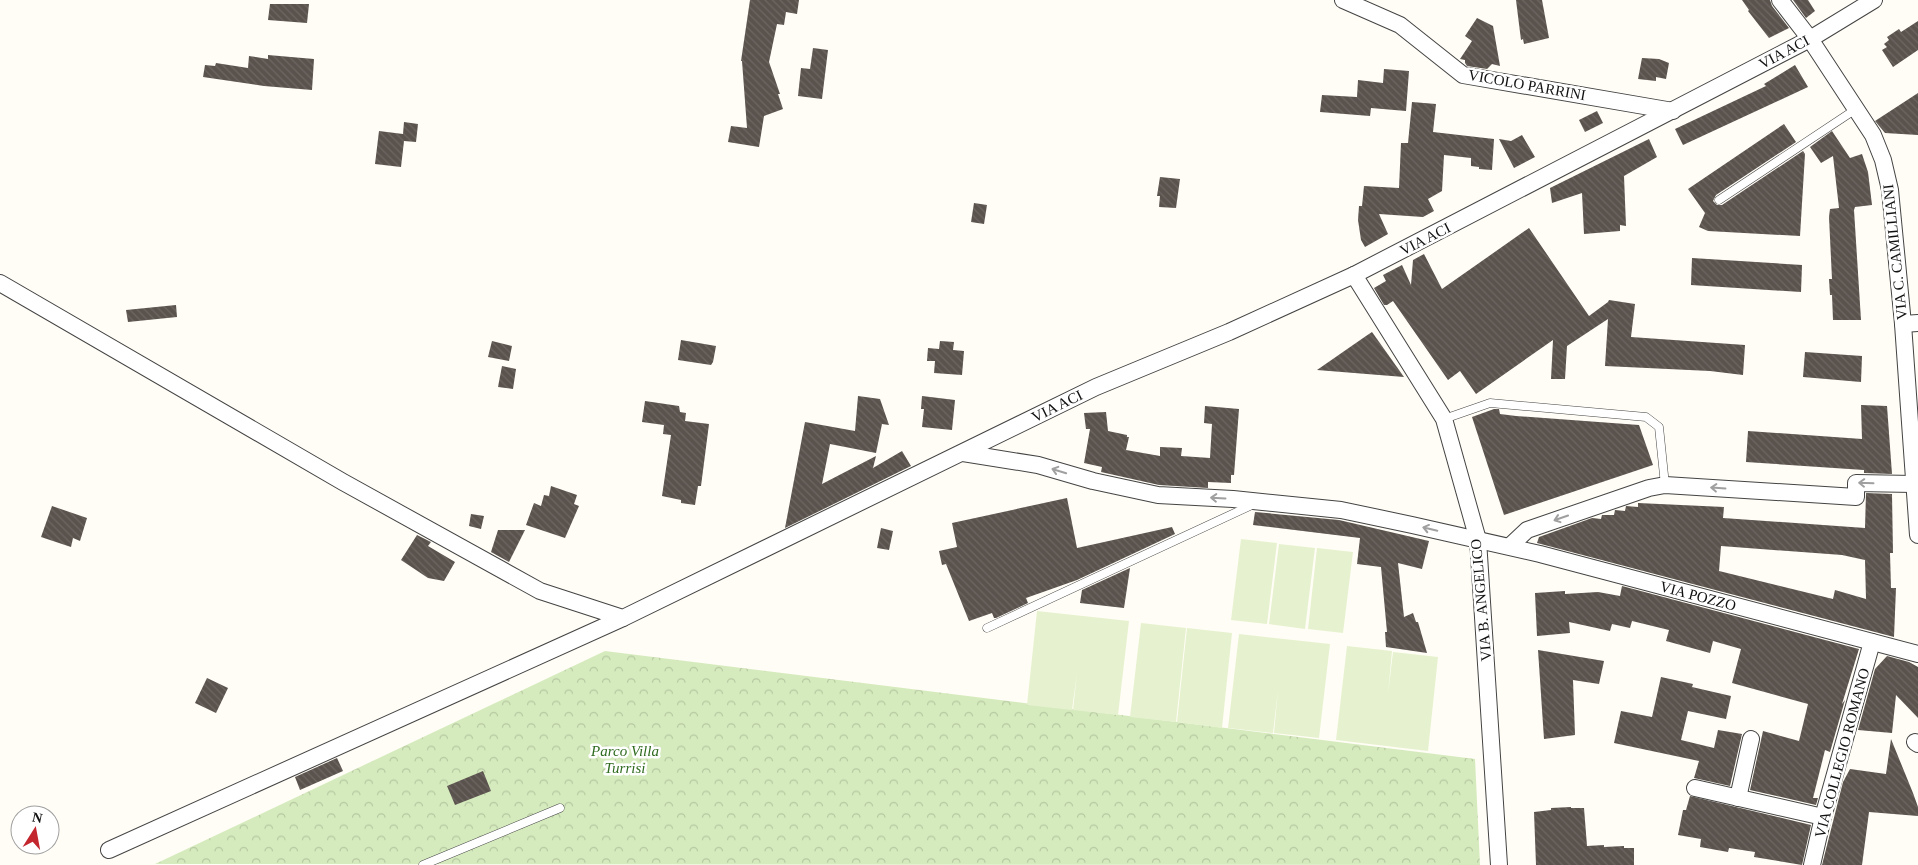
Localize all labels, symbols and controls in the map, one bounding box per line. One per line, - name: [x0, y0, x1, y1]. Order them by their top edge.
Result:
- street label: VIA ACI: [1756, 32, 1812, 72]
- street label: VICOLO PARRINI: [1467, 67, 1587, 103]
- street label: VIA C. CAMILLIANI: [1880, 183, 1910, 321]
- street label: VIA ACI: [1397, 219, 1453, 259]
- street label: VIA ACI: [1029, 387, 1085, 425]
- one-way arrow: [1051, 465, 1067, 475]
- one-way arrow: [1858, 478, 1874, 488]
- one-way arrow: [1710, 484, 1726, 493]
- one-way arrow: [1210, 494, 1226, 503]
- one-way arrow: [1553, 514, 1569, 524]
- one-way arrow: [1423, 524, 1439, 533]
- street label: VIA B. ANGELICO: [1468, 538, 1494, 662]
- street label: VIA POZZO: [1658, 578, 1738, 614]
- street label: VIA COLLEGIO ROMANO: [1812, 666, 1872, 840]
- park label: Parco Villa Turrisi: [590, 743, 659, 776]
- north arrow: [10, 805, 60, 855]
- text: N: [31, 809, 44, 826]

